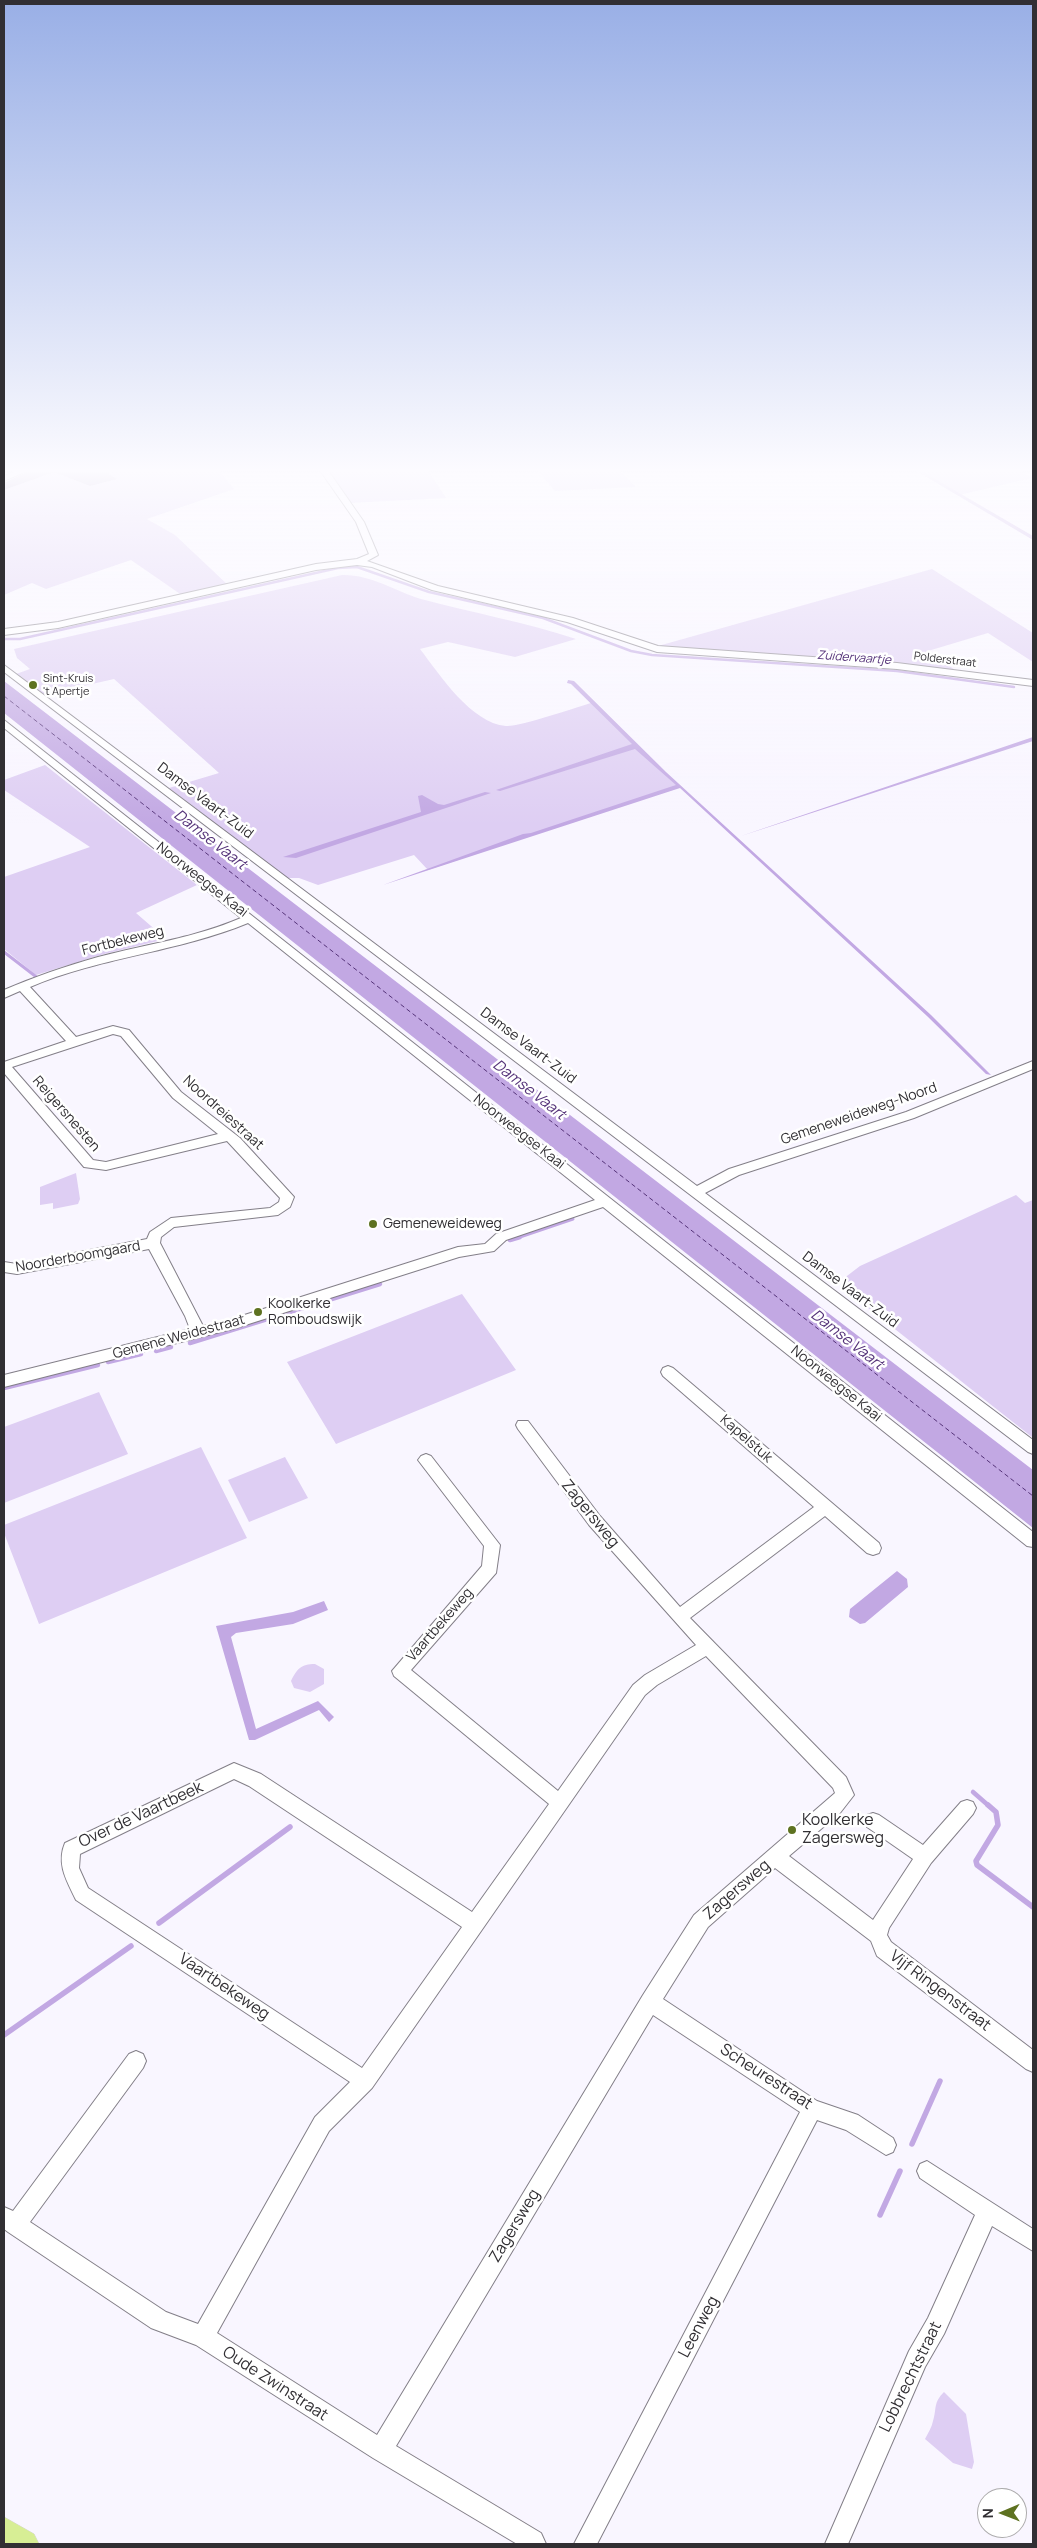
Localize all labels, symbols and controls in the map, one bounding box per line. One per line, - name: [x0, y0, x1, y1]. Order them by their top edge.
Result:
- water label: Zuidervaartje: [817, 648, 891, 668]
- street label: Polderstraat: [913, 650, 977, 670]
- place label: Sint-Kruis 't Apertje: [43, 672, 93, 698]
- marker: Sint-Kruis 't Apertje: [27, 679, 39, 691]
- street label: Damse Vaart-Zuid: [154, 759, 256, 843]
- water label: Damse Vaart: [170, 806, 250, 874]
- street label: Noorweegse Kaai: [153, 839, 251, 921]
- street label: Fortbekeweg: [80, 923, 166, 959]
- street label: Damse Vaart-Zuid: [477, 1004, 579, 1088]
- water label: Damse Vaart: [489, 1056, 569, 1124]
- street label: Noordreiestraat: [179, 1072, 267, 1154]
- street label: Reigersnesten: [29, 1073, 103, 1155]
- street label: Gemeneweideweg-Noord: [779, 1079, 939, 1149]
- street label: Noorweegse Kaai: [470, 1091, 568, 1173]
- place label: Gemeneweideweg: [383, 1216, 502, 1232]
- marker: Gemeneweideweg: [367, 1218, 379, 1230]
- street label: Noorderboomgaard: [14, 1238, 142, 1276]
- street label: Damse Vaart-Zuid: [799, 1248, 901, 1332]
- place label: Koolkerke Romboudswijk: [268, 1296, 362, 1328]
- marker: Koolkerke Romboudswijk: [252, 1306, 264, 1318]
- water label: Damse Vaart: [807, 1306, 887, 1374]
- street label: Gemene Weidestraat: [111, 1311, 247, 1363]
- street label: Noorweegse Kaai: [787, 1342, 885, 1426]
- street label: Kapelstuk: [716, 1412, 776, 1466]
- street label: Zagersweg: [557, 1476, 623, 1552]
- street label: Vaartbekeweg: [403, 1585, 477, 1665]
- street label: Over de Vaartbeek: [76, 1778, 206, 1852]
- place label: Koolkerke Zagersweg: [802, 1811, 884, 1849]
- marker: Koolkerke Zagersweg: [786, 1824, 798, 1836]
- street label: Zagersweg: [700, 1856, 774, 1924]
- street label: Vijf Ringenstraat: [886, 1947, 994, 2035]
- street label: Vaartbekeweg: [175, 1950, 273, 2024]
- street label: Scheurestraat: [716, 2040, 816, 2114]
- street label: Zagersweg: [486, 2186, 544, 2266]
- street label: Leenweg: [675, 2293, 723, 2361]
- street label: Lobbrechtstraat: [876, 2319, 946, 2435]
- street label: Oude Zwinstraat: [219, 2343, 331, 2425]
- north arrow: [977, 2488, 1027, 2538]
- text: N: [978, 2508, 997, 2518]

